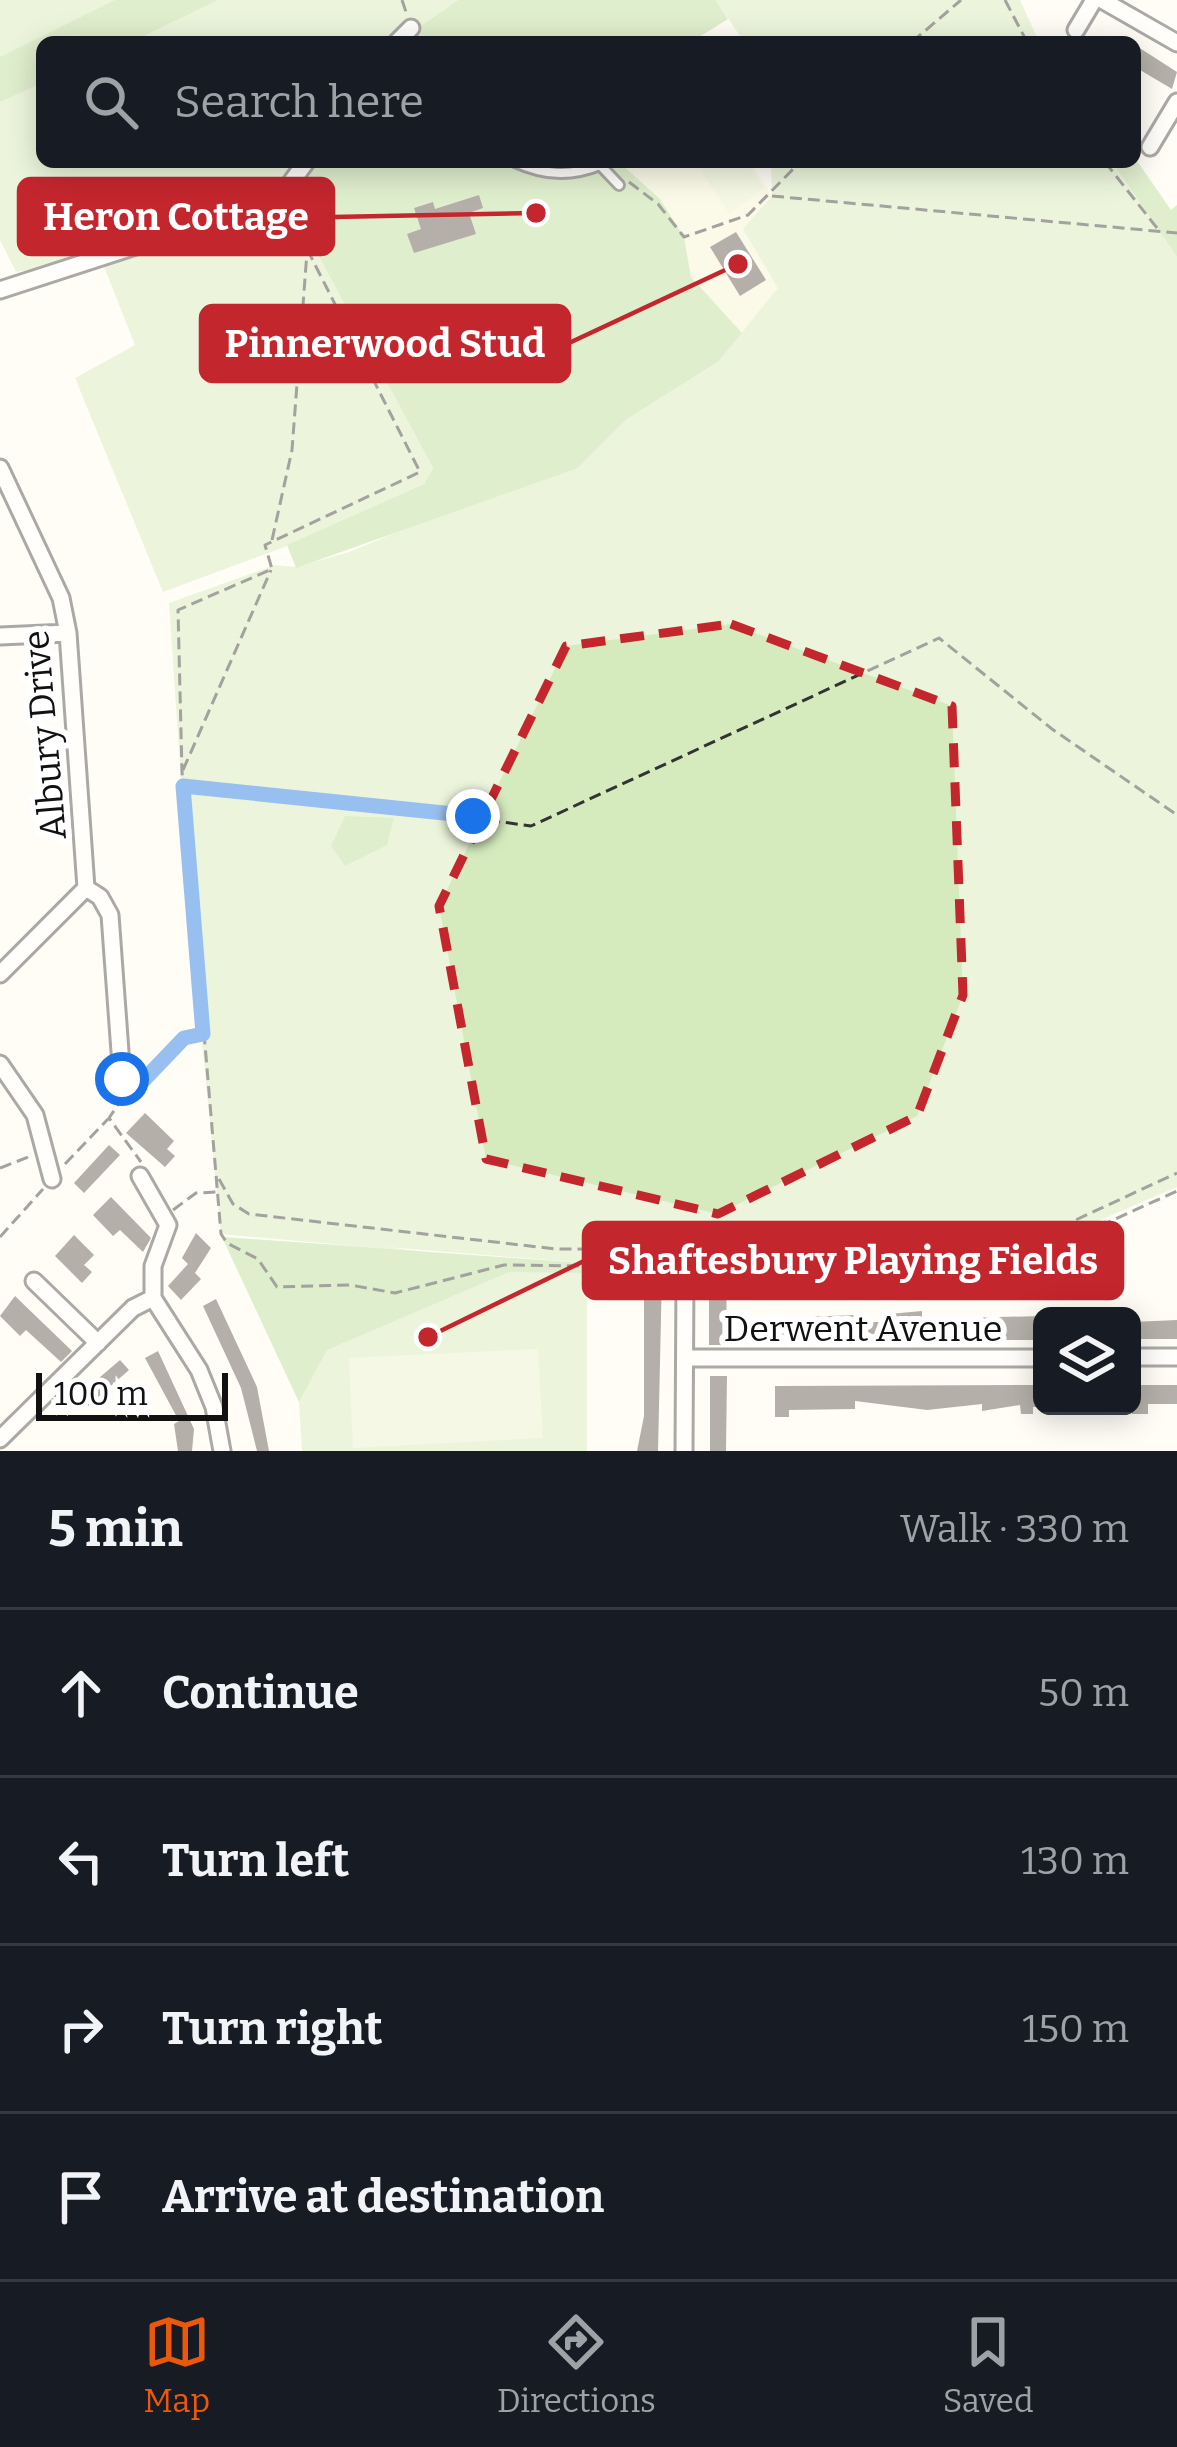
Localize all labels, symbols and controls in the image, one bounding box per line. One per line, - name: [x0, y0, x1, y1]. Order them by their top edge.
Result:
- search box: [36, 36, 1141, 168]
- icon: search: [78, 69, 144, 135]
- text: Search here: [174, 75, 424, 129]
- callout: Heron Cottage: [19, 179, 333, 254]
- text: Heron Cottage: [43, 194, 309, 240]
- callout: Pinnerwood Stud: [201, 306, 569, 381]
- text: Pinnerwood Stud: [225, 321, 545, 367]
- street label: Albury Drive: [14, 628, 76, 841]
- route end: [446, 789, 500, 843]
- route start: [95, 1052, 149, 1106]
- callout: Shaftesbury Playing Fields: [584, 1223, 1122, 1298]
- text: Shaftesbury Playing Fields: [608, 1238, 1098, 1284]
- street label: Derwent Avenue: [724, 1307, 1002, 1351]
- map controls: [1033, 1307, 1141, 1415]
- button: layers: [1033, 1307, 1141, 1415]
- scale bar: [36, 1367, 228, 1420]
- text: 100 m: [54, 1374, 148, 1414]
- text: 5 min: [48, 1498, 183, 1560]
- text: Walk · 330 m: [900, 1506, 1129, 1552]
- icon: ahead: [48, 1660, 114, 1726]
- text: Continue: [162, 1666, 359, 1720]
- text: 50 m: [1038, 1670, 1129, 1716]
- icon: left: [48, 1828, 114, 1894]
- text: Turn left: [162, 1834, 349, 1888]
- text: 130 m: [1021, 1838, 1129, 1884]
- icon: right: [48, 1996, 114, 2062]
- text: Turn right: [162, 2002, 382, 2056]
- text: 150 m: [1022, 2006, 1129, 2052]
- icon: arrive: [48, 2164, 114, 2230]
- text: Arrive at destination: [162, 2170, 604, 2224]
- tab: Map: [144, 2309, 210, 2421]
- tab: Directions: [497, 2309, 656, 2421]
- tab: Saved: [943, 2309, 1033, 2421]

